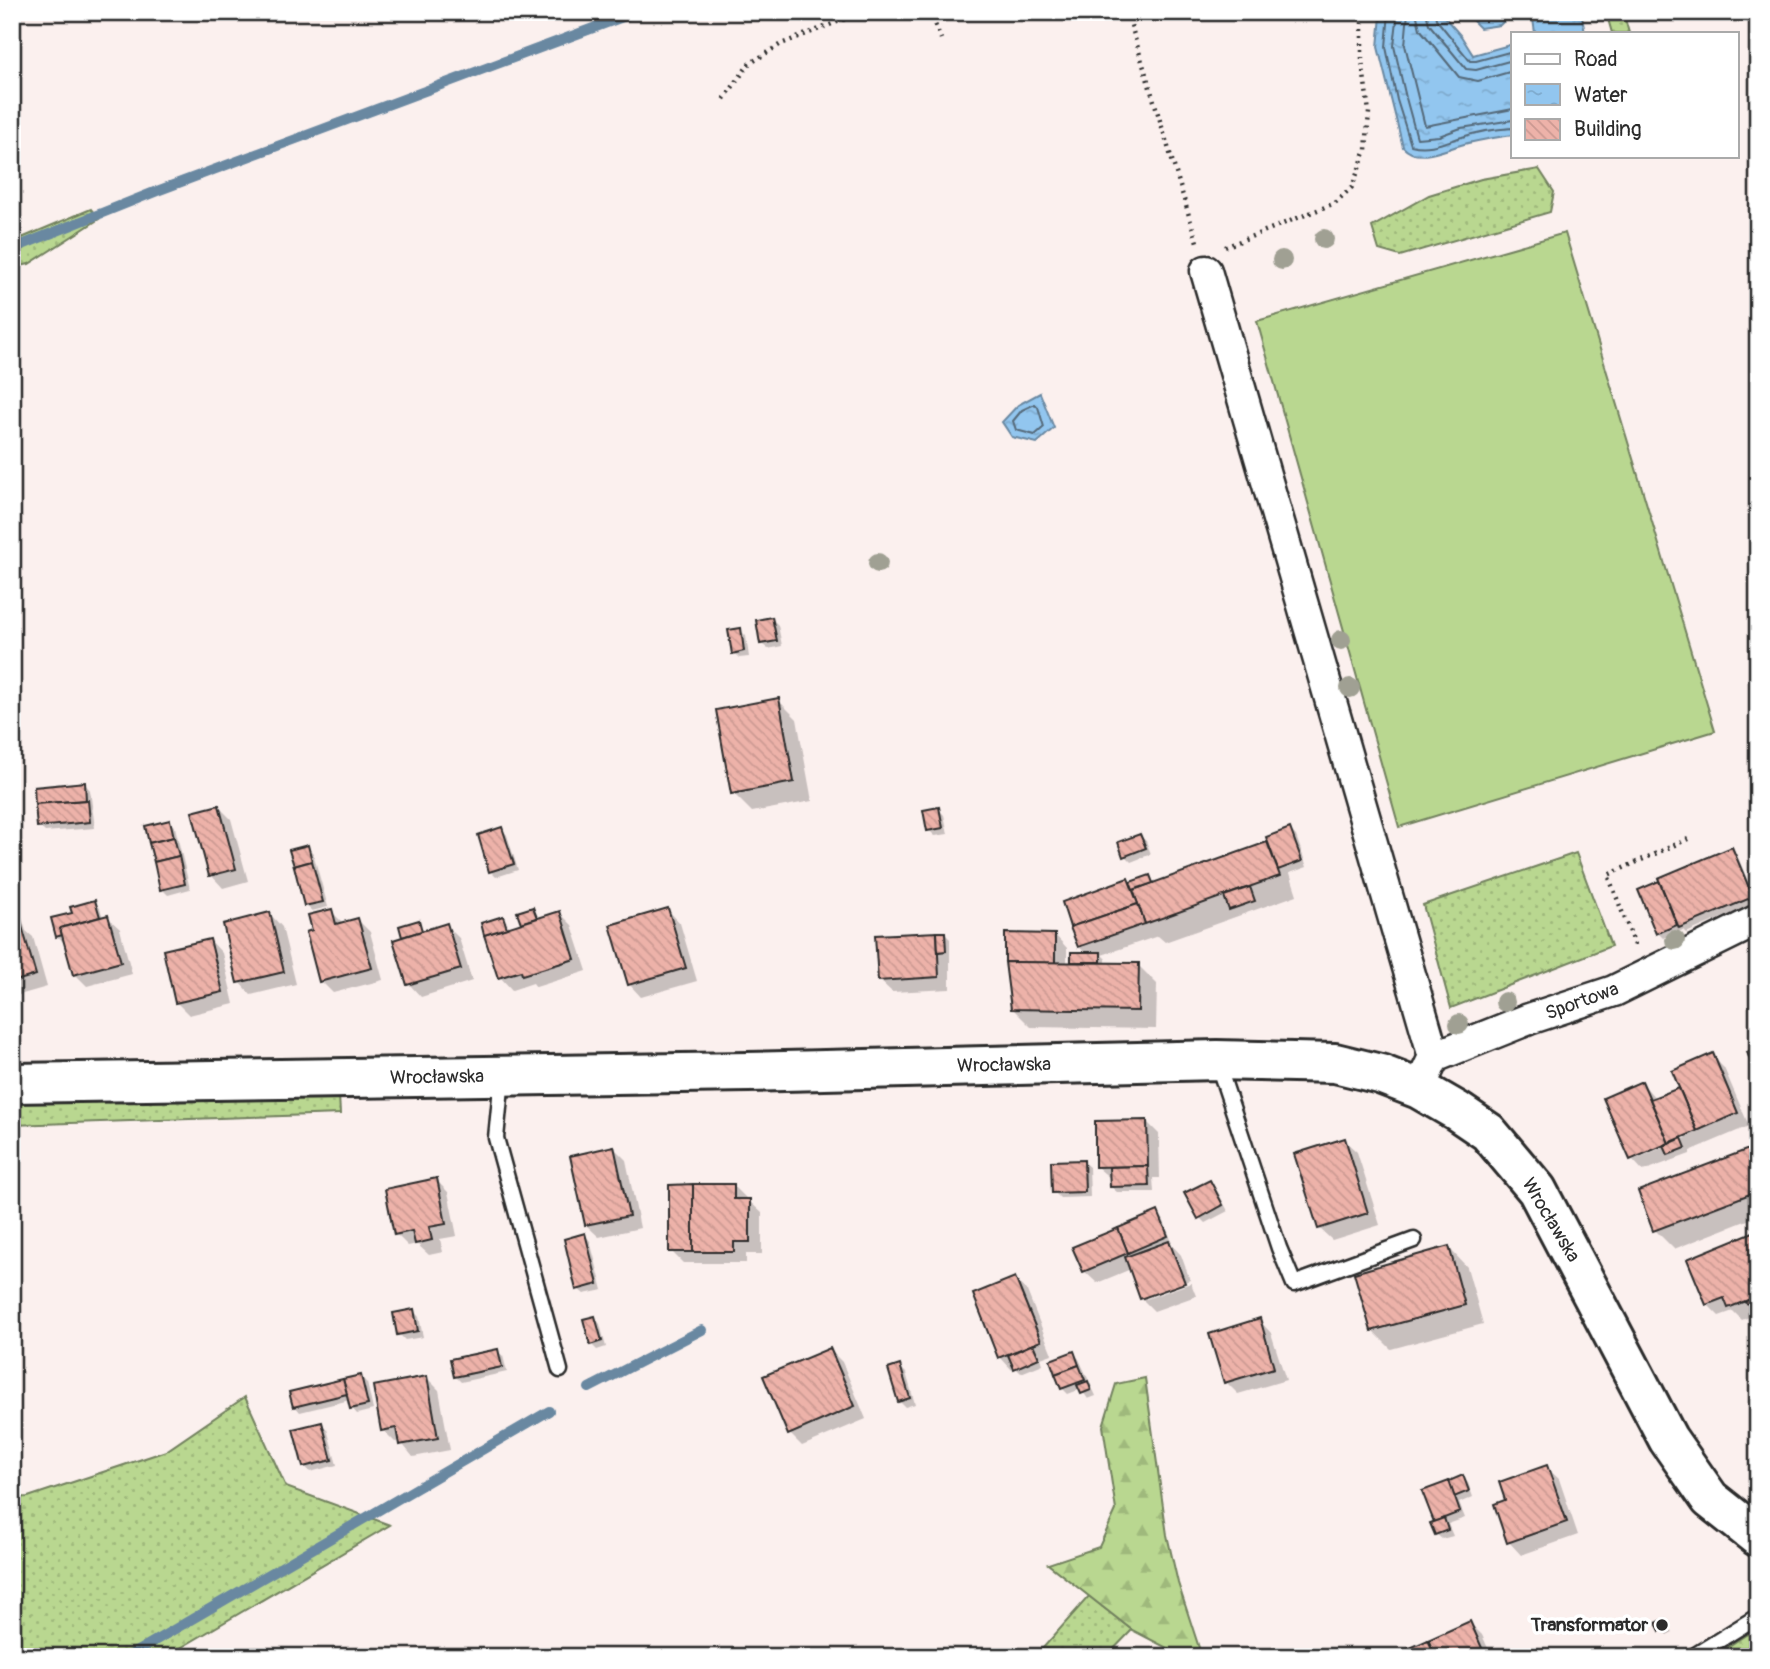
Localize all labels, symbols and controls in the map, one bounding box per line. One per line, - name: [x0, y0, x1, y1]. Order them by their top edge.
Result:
- legend: [1511, 32, 1738, 158]
- text: Road: [1574, 46, 1618, 73]
- text: Water: [1574, 82, 1628, 109]
- text: Building: [1574, 116, 1641, 143]
- street label: Sportowa: [1542, 977, 1622, 1025]
- street label: Wrocławska: [957, 1052, 1051, 1078]
- street label: Wrocławska: [390, 1064, 484, 1090]
- street label: Wrocławska: [1516, 1173, 1586, 1267]
- place label: Transformator: [1530, 1613, 1648, 1637]
- marker: Transformator: [1654, 1617, 1670, 1633]

